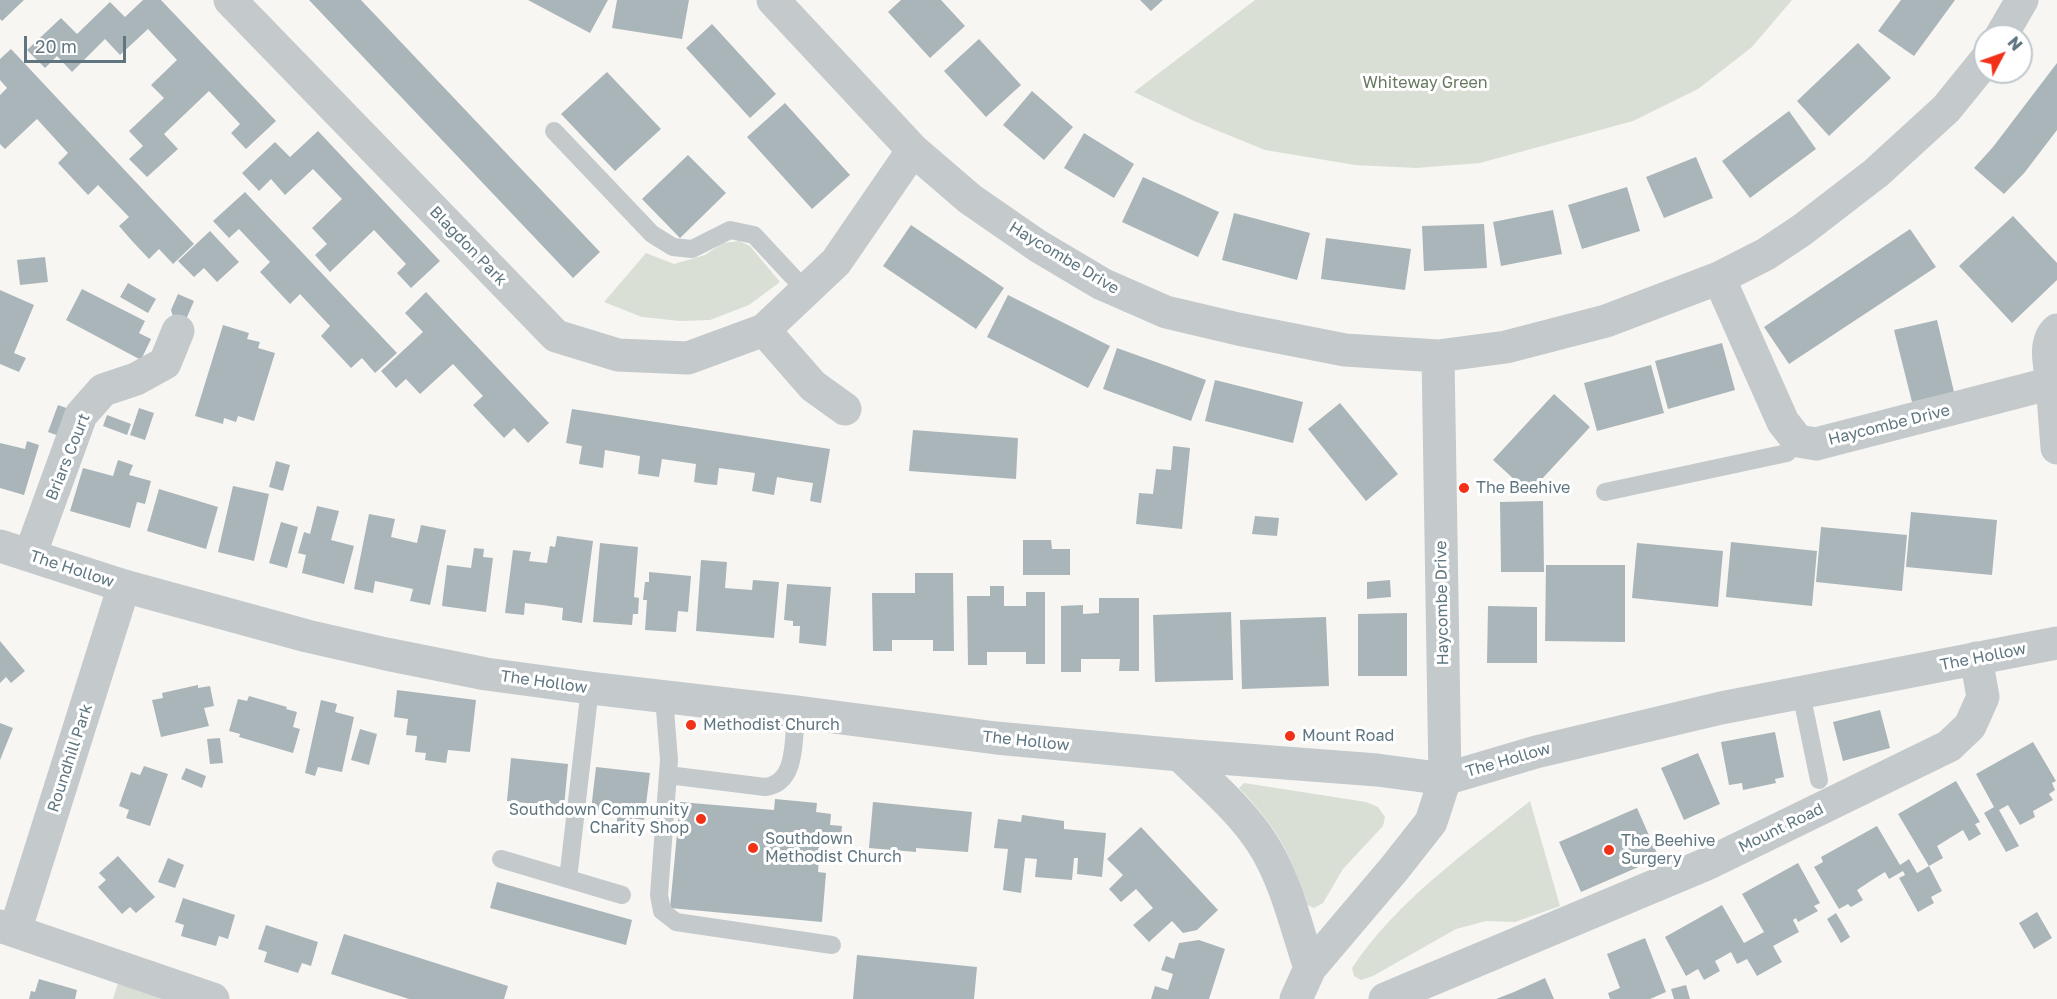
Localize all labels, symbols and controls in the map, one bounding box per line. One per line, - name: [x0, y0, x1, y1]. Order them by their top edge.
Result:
- scale bar: [27, 24, 129, 62]
- north arrow: [1973, 24, 2033, 84]
- text: N: [2004, 32, 2027, 55]
- text: 20 m: [35, 35, 77, 57]
- park label: Whiteway Green: [1362, 73, 1488, 93]
- street label: Blagdon Park: [425, 202, 511, 290]
- street label: Haycombe Drive: [1006, 218, 1122, 298]
- street label: Haycombe Drive: [1826, 401, 1952, 449]
- street label: Briars Court: [42, 411, 94, 503]
- place label: The Beehive: [1476, 478, 1570, 498]
- marker: The Beehive: [1457, 481, 1471, 495]
- street label: Haycombe Drive: [1431, 540, 1453, 666]
- street label: The Hollow: [28, 546, 116, 592]
- street label: The Hollow: [1938, 639, 2028, 675]
- street label: The Hollow: [499, 666, 589, 698]
- street label: Roundhill Park: [43, 701, 97, 815]
- place label: Methodist Church: [703, 715, 840, 735]
- marker: Methodist Church: [684, 718, 698, 732]
- place label: Mount Road: [1302, 726, 1394, 746]
- street label: The Hollow: [982, 727, 1070, 755]
- marker: Mount Road: [1283, 729, 1297, 743]
- street label: The Hollow: [1463, 739, 1553, 781]
- street label: Mount Road: [1735, 799, 1827, 857]
- place label: Southdown Community Charity Shop: [509, 800, 689, 838]
- marker: Southdown Community Charity Shop: [694, 812, 708, 826]
- place label: Southdown Methodist Church: [765, 829, 902, 867]
- place label: The Beehive Surgery: [1621, 831, 1715, 869]
- marker: Southdown Methodist Church: [746, 841, 760, 855]
- marker: The Beehive Surgery: [1602, 843, 1616, 857]

